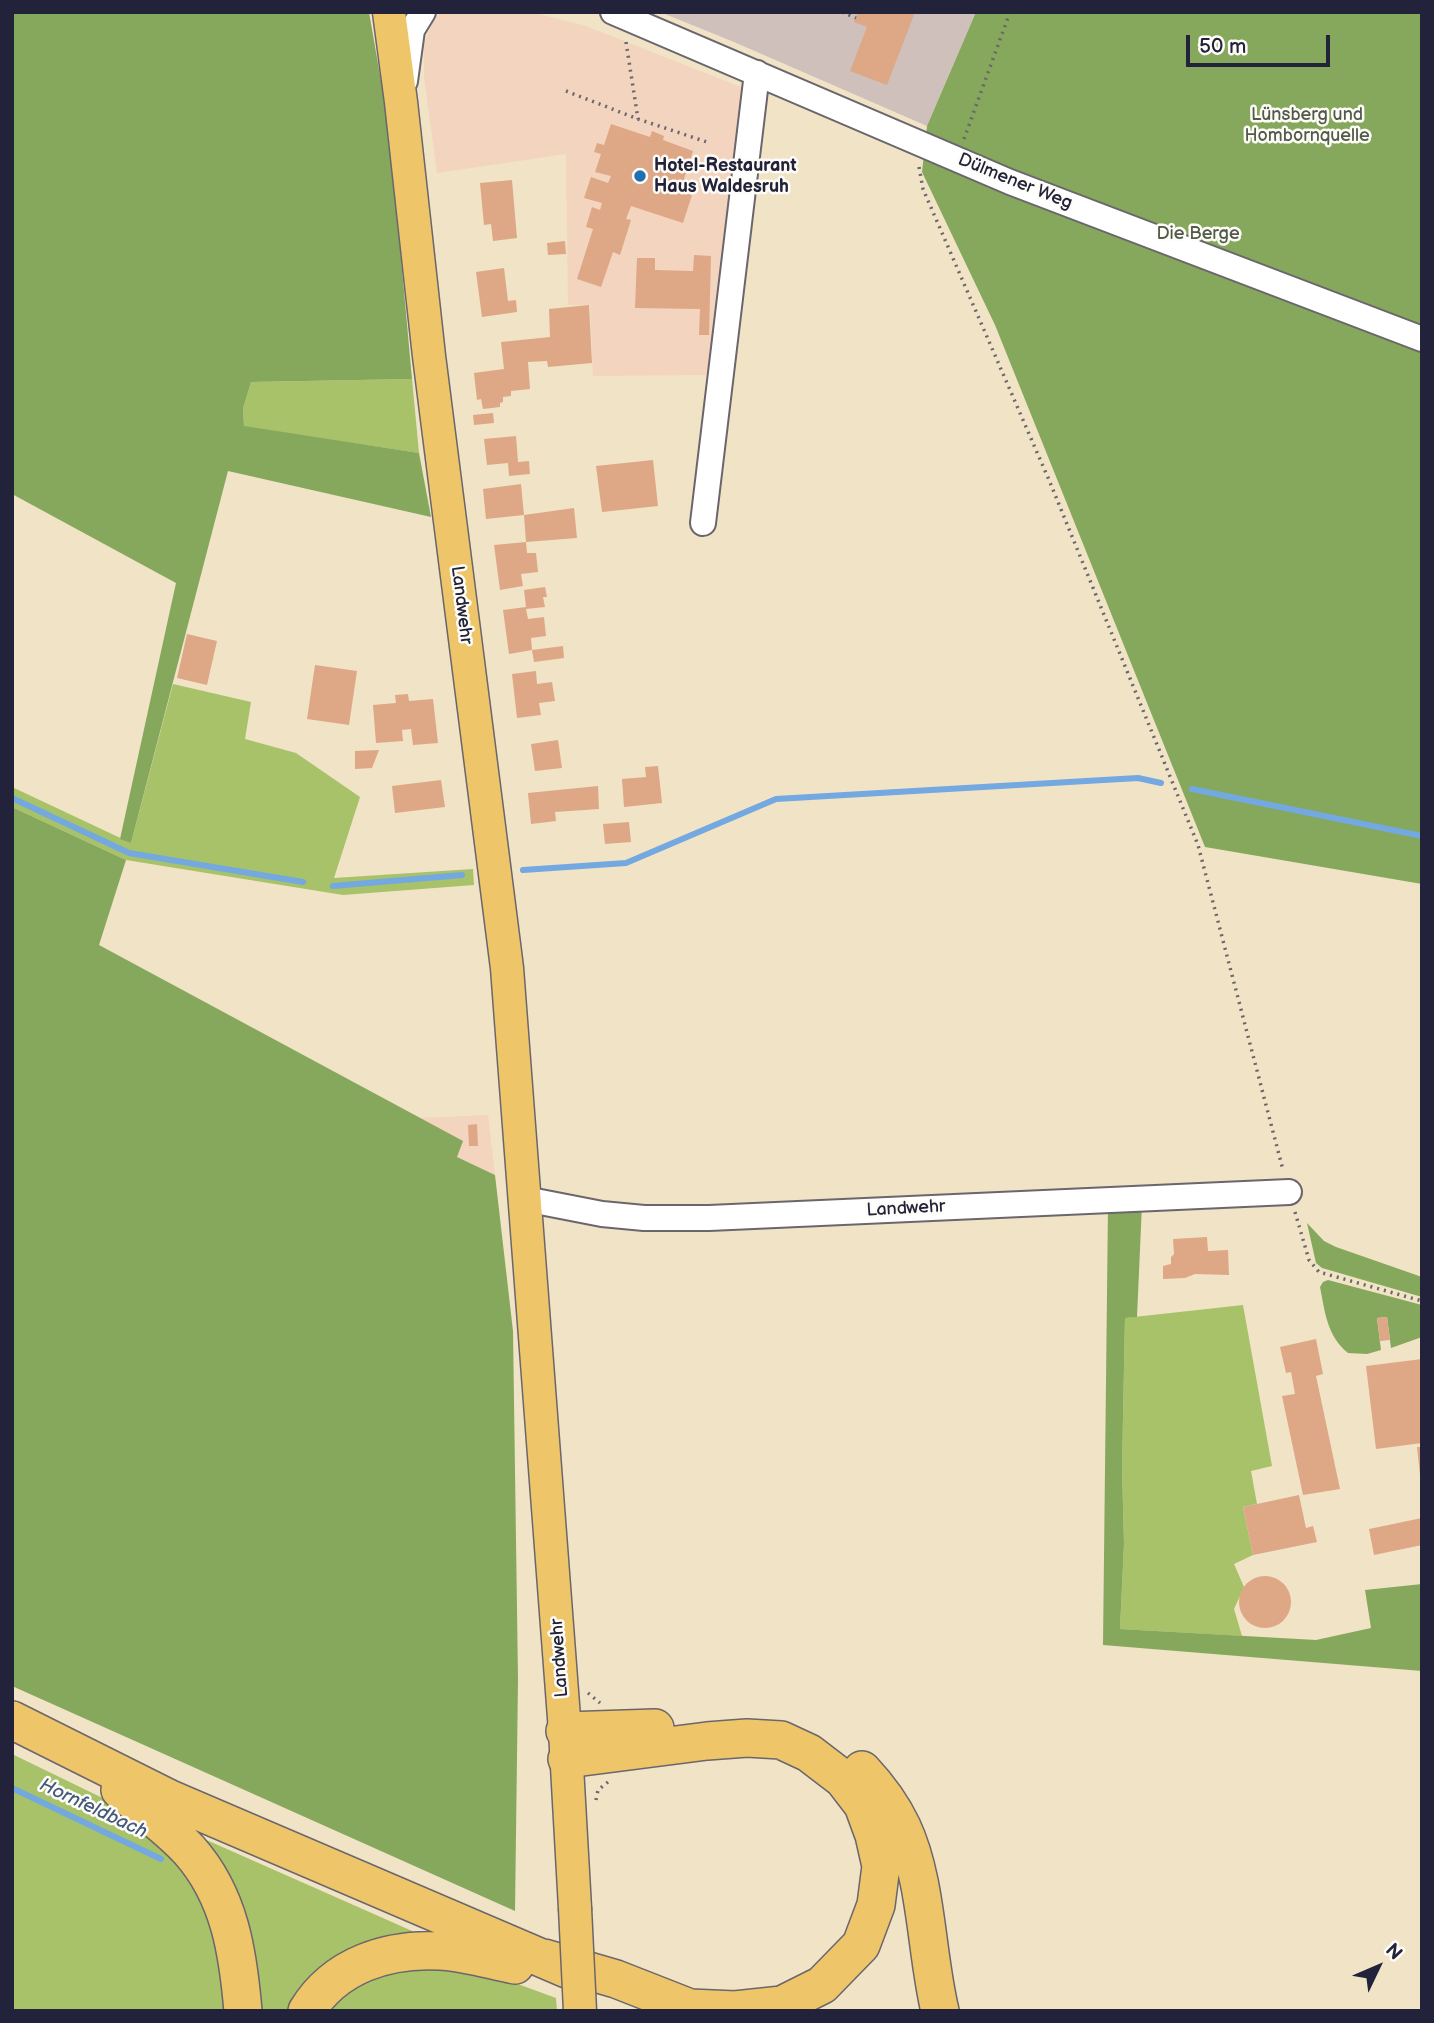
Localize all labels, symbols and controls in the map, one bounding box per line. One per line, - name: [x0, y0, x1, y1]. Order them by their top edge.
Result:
- scale bar: [1189, 21, 1332, 65]
- text: 50 m: [1199, 34, 1246, 59]
- park label: Lünsberg und Hombornquelle: [1244, 104, 1370, 146]
- street label: Dülmener Weg: [955, 149, 1075, 215]
- place label: Hotel-Restaurant Haus Waldesruh: [654, 155, 796, 198]
- marker: Hotel-Restaurant Haus Waldesruh: [632, 168, 648, 184]
- park label: Die Berge: [1156, 223, 1240, 245]
- street label: Landwehr: [445, 565, 477, 645]
- street label: Landwehr: [866, 1196, 946, 1222]
- street label: Landwehr: [546, 1618, 574, 1698]
- water label: Hornfeldbach: [36, 1774, 150, 1844]
- north arrow: [1343, 1932, 1413, 2002]
- text: N: [1380, 1939, 1407, 1965]

